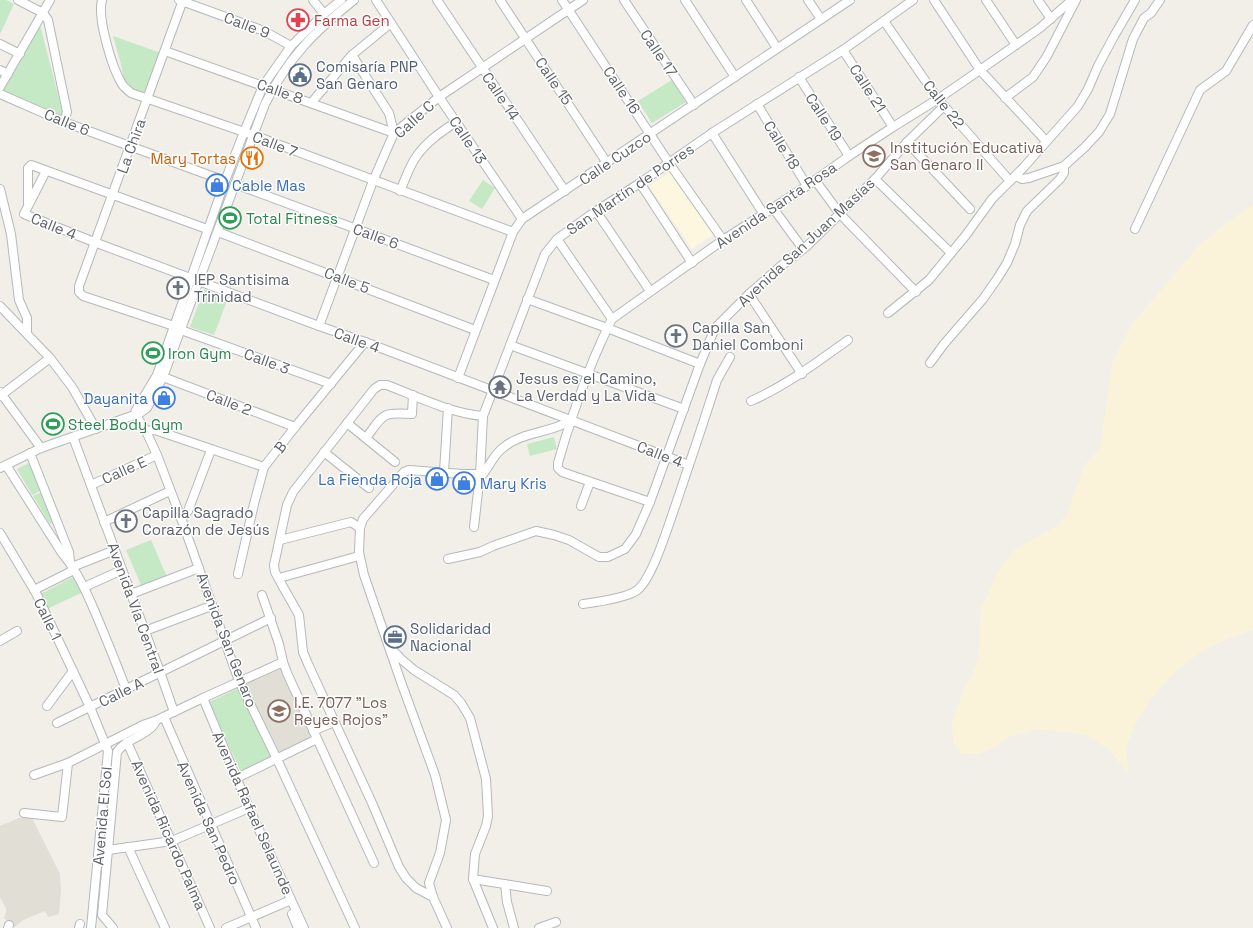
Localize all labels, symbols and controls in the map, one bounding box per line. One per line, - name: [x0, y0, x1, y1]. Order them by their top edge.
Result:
- pharmacy icon: Farma Gen: [285, 7, 311, 33]
- street label: Calle 9: [221, 8, 273, 42]
- place label: Farma Gen: [314, 11, 390, 30]
- street label: Calle 17: [636, 26, 682, 80]
- street label: Calle 15: [531, 53, 577, 109]
- place label: Comisaría PNP San Genaro: [316, 57, 418, 93]
- street label: Calle 21: [845, 60, 891, 116]
- public building icon: Comisaría PNP San Genaro: [287, 62, 313, 88]
- street label: Calle 16: [599, 62, 645, 118]
- street label: Calle 14: [478, 68, 524, 124]
- street label: Calle 8: [254, 74, 306, 108]
- street label: Calle 22: [919, 76, 969, 132]
- street label: Calle 19: [801, 89, 847, 145]
- street label: Calle C: [390, 96, 438, 142]
- street label: Calle 6: [41, 104, 93, 140]
- street label: Calle 13: [445, 112, 491, 168]
- street label: La Chira: [112, 116, 150, 176]
- street label: Calle 18: [760, 117, 804, 173]
- street label: Calle 7: [250, 127, 300, 161]
- street label: Calle Cuzco: [575, 127, 655, 189]
- place label: Institución Educativa San Genaro II: [890, 138, 1044, 174]
- street label: San Martín de Porres: [563, 139, 698, 239]
- school or university icon: Institución Educativa San Genaro II: [861, 143, 887, 169]
- restaurant icon: Mary Tortas: [239, 145, 265, 171]
- place label: Mary Tortas: [151, 149, 236, 168]
- street label: Avenida Santa Rosa: [712, 157, 841, 253]
- shop icon: Cable Mas: [204, 172, 230, 198]
- street label: Avenida San Juan Masías: [733, 173, 879, 311]
- place label: Cable Mas: [232, 176, 306, 195]
- sports icon: Total Fitness: [217, 205, 243, 231]
- street label: Calle 4: [28, 208, 80, 244]
- place label: Total Fitness: [246, 209, 338, 228]
- street label: Calle 6: [350, 219, 402, 253]
- street label: Calle 5: [322, 263, 373, 297]
- place label: IEP Santisima Trinidad: [194, 270, 290, 306]
- church icon: IEP Santisima Trinidad: [165, 275, 191, 301]
- place label: Capilla San Daniel Comboni: [692, 318, 803, 354]
- street label: Calle 4: [331, 323, 383, 357]
- church icon: Capilla San Daniel Comboni: [663, 323, 689, 349]
- sports icon: Iron Gym: [140, 340, 166, 366]
- place label: Iron Gym: [168, 344, 231, 363]
- street label: Calle 3: [241, 344, 293, 378]
- place label: Jesus es el Camino, La Verdad y La Vida: [516, 369, 656, 405]
- temple icon: Jesus es el Camino, La Verdad y La Vida: [487, 374, 513, 400]
- shop icon: Dayanita: [151, 385, 177, 411]
- street label: Calle 2: [203, 385, 255, 419]
- place label: Dayanita: [83, 389, 148, 408]
- sports icon: Steel Body Gym: [40, 411, 66, 437]
- place label: Steel Body Gym: [68, 415, 183, 434]
- street label: B: [269, 437, 291, 457]
- street label: Calle 4: [634, 437, 686, 471]
- street label: Calle E: [99, 452, 149, 488]
- shop icon: La Fienda Roja: [424, 466, 450, 492]
- place label: La Fienda Roja: [318, 470, 422, 489]
- shop icon: Mary Kris: [451, 470, 477, 496]
- place label: Mary Kris: [480, 474, 547, 493]
- place label: Capilla Sagrado Corazón de Jesús: [142, 503, 270, 539]
- church icon: Capilla Sagrado Corazón de Jesús: [113, 508, 139, 534]
- street label: Avenida Vía Central: [103, 540, 169, 676]
- street label: Avenida San Genaro: [193, 570, 261, 710]
- street label: Calle 1: [30, 595, 66, 643]
- place label: Solidaridad Nacional: [410, 619, 491, 655]
- office icon: Solidaridad Nacional: [382, 624, 408, 650]
- street label: Calle A: [95, 673, 147, 711]
- place label: I.E. 7077 "Los Reyes Rojos": [294, 693, 388, 729]
- school or university icon: I.E. 7077 "Los Reyes Rojos": [266, 698, 292, 724]
- street label: Avenida Rafael Selaunde: [208, 728, 298, 898]
- street label: Avenida Ricardo Palma: [127, 757, 211, 913]
- street label: Avenida San Pedro: [173, 758, 245, 888]
- street label: Avenida El Sol: [88, 766, 116, 866]

